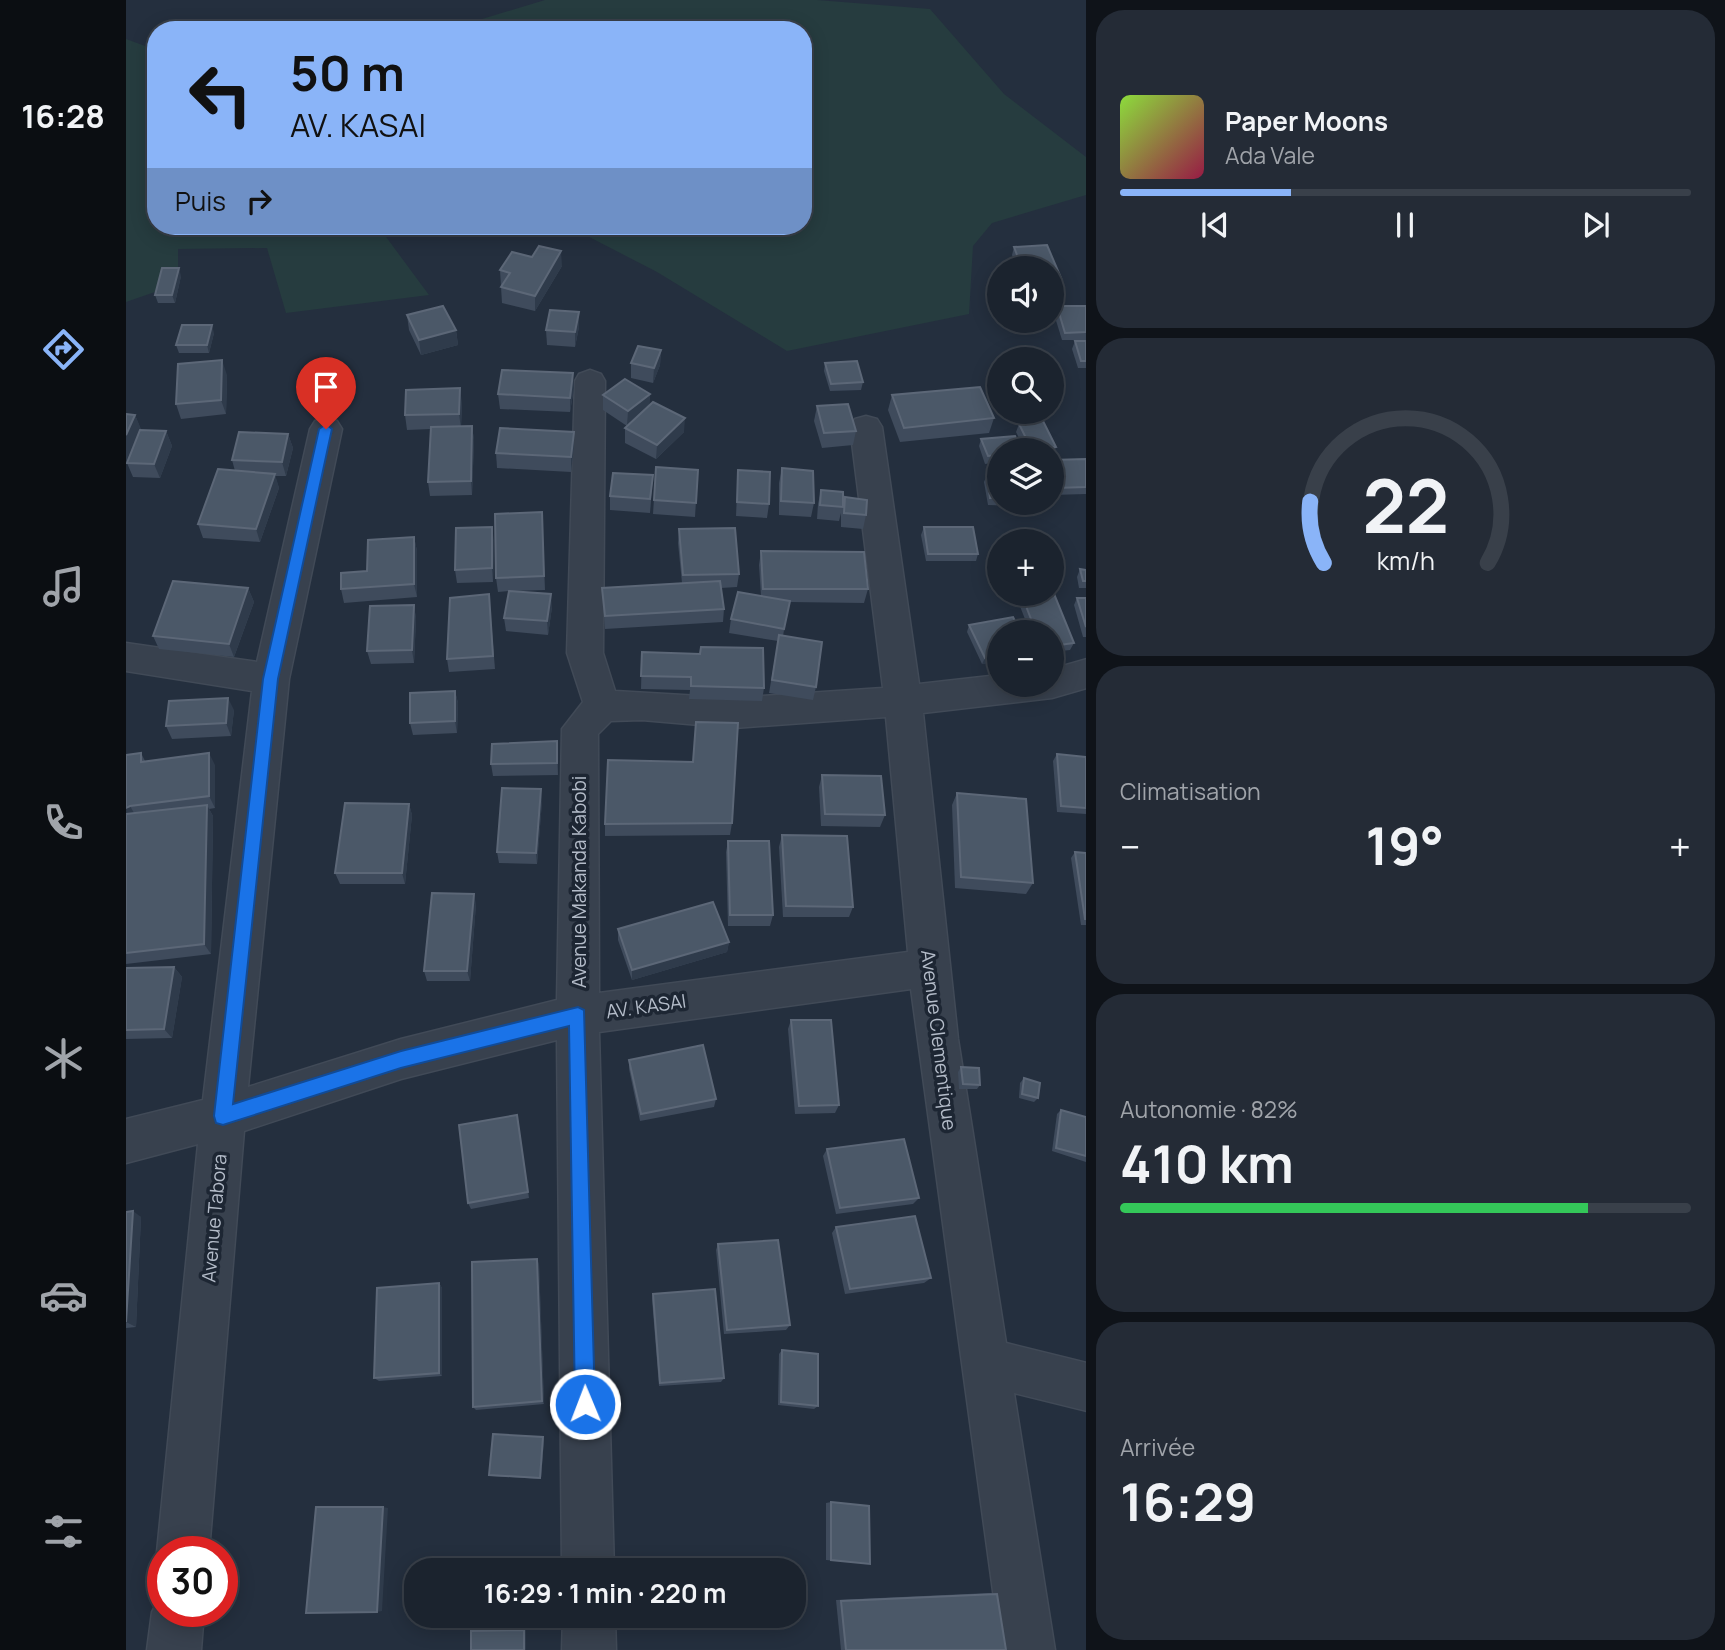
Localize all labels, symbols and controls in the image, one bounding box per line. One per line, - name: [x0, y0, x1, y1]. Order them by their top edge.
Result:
- text: 50 m: [290, 39, 405, 106]
- icon: left: [175, 49, 266, 140]
- text: 16:28: [21, 94, 105, 138]
- text: AV. KASAI: [290, 103, 426, 147]
- text: Paper Moons: [1225, 103, 1388, 139]
- text: Ada Vale: [1225, 139, 1315, 171]
- icon: right: [240, 182, 278, 220]
- text: Puis: [175, 183, 226, 219]
- icon: previous: [1196, 206, 1234, 244]
- icon: pause: [1386, 206, 1424, 244]
- icon: next: [1577, 206, 1615, 244]
- map controls: [987, 256, 1064, 697]
- button: sound: [987, 256, 1064, 333]
- icon: directions: [39, 325, 88, 374]
- button: search: [987, 347, 1064, 424]
- pin: [296, 357, 356, 429]
- icon: arrive: [307, 368, 345, 406]
- button: layers: [987, 438, 1064, 515]
- text: 22: [1362, 455, 1449, 555]
- button: +: [987, 529, 1064, 606]
- text: km/h: [1376, 543, 1435, 578]
- icon: music: [39, 562, 88, 611]
- button: −: [987, 620, 1064, 697]
- text: Climatisation: [1120, 775, 1261, 807]
- street label: Avenue Makanda Kabobi: [566, 776, 592, 988]
- icon: phone: [39, 798, 88, 847]
- text: 19°: [1366, 810, 1444, 881]
- text: −: [1120, 820, 1141, 872]
- text: +: [1669, 820, 1691, 872]
- street label: Avenue Clementique: [915, 948, 963, 1132]
- street label: AV. KASAI: [604, 988, 688, 1024]
- icon: climate: [39, 1034, 88, 1083]
- text: Autonomie · 82%: [1120, 1093, 1298, 1125]
- text: 410 km: [1120, 1128, 1294, 1199]
- street label: Avenue Tabora: [195, 1153, 233, 1283]
- icon: car: [39, 1271, 88, 1320]
- position arrow: [548, 1367, 622, 1441]
- text: Arrivée: [1120, 1431, 1195, 1463]
- text: 16:29: [1120, 1466, 1256, 1537]
- icon: filters: [39, 1507, 88, 1556]
- speed limit sign: 30: [147, 1536, 238, 1627]
- text: 16:29 · 1 min · 220 m: [484, 1575, 726, 1611]

